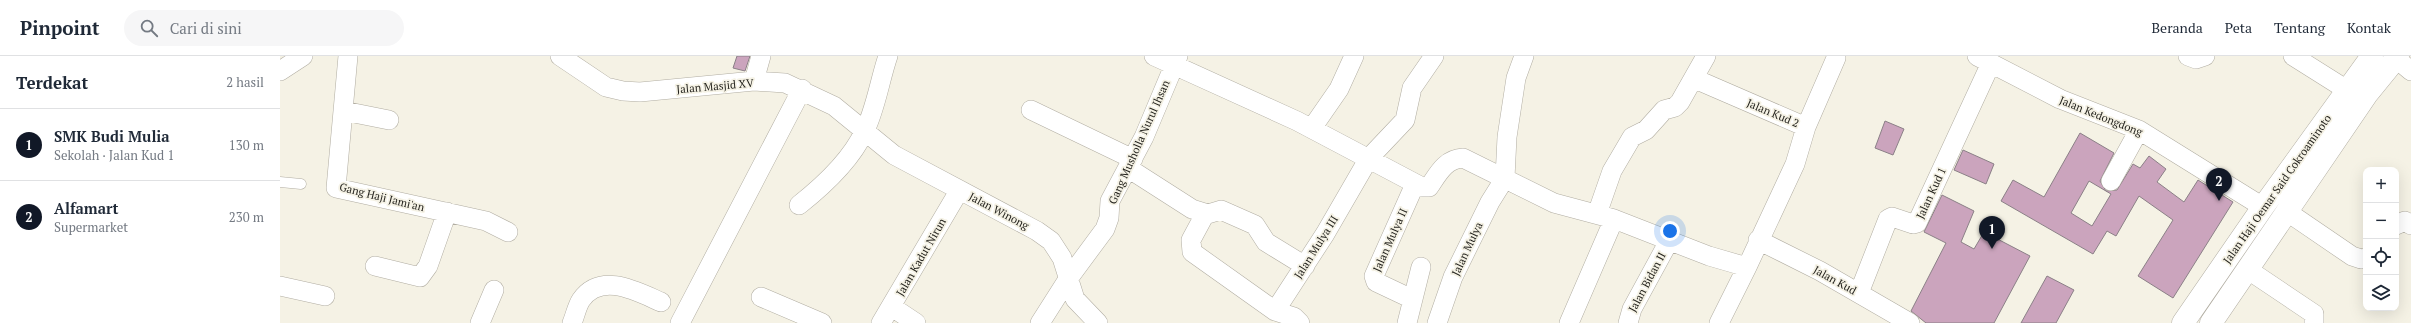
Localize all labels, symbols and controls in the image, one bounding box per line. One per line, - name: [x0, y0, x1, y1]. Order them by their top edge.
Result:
- search box: [124, 10, 404, 46]
- text: Pinpoint: [20, 15, 100, 40]
- icon: search: [138, 17, 160, 39]
- text: Cari di sini: [170, 18, 242, 38]
- text: Beranda: [2151, 18, 2203, 37]
- text: Peta: [2225, 18, 2252, 37]
- text: Tentang: [2274, 18, 2325, 37]
- text: Kontak: [2347, 18, 2391, 37]
- text: Terdekat: [16, 71, 88, 94]
- text: 2 hasil: [226, 73, 264, 91]
- street label: Jalan Masjid XV: [676, 76, 755, 96]
- street label: Gang Musholla Nurul Ihsan: [1105, 77, 1173, 206]
- street label: Jalan Kedongdong: [2057, 93, 2145, 139]
- street label: Jalan Kud 2: [1745, 96, 1801, 130]
- street label: Jalan Haji Oemar Said Cokroaminoto: [2220, 112, 2334, 266]
- text: SMK Budi Mulia: [54, 126, 170, 146]
- text: 1: [25, 136, 33, 154]
- text: 130 m: [229, 136, 264, 154]
- text: Sekolah · Jalan Kud 1: [54, 146, 174, 164]
- street label: Jalan Kud 1: [1913, 165, 1949, 221]
- map controls: [2363, 167, 2399, 311]
- button: +: [2363, 167, 2399, 203]
- pin: 2: [2206, 168, 2232, 201]
- street label: Gang Haji Jami'an: [338, 180, 426, 214]
- street label: Jalan Winong: [967, 189, 1032, 233]
- text: Alfamart: [54, 198, 118, 218]
- button: −: [2363, 203, 2399, 239]
- street label: Jalan Mulya II: [1370, 206, 1410, 274]
- text: 2: [25, 208, 33, 226]
- text: 230 m: [229, 208, 264, 226]
- street label: Jalan Mulya III: [1291, 213, 1341, 281]
- street label: Jalan Kadut Nirun: [893, 215, 949, 298]
- pin: 1: [1979, 216, 2005, 249]
- text: Supermarket: [54, 218, 128, 236]
- street label: Jalan Mulya: [1448, 220, 1486, 278]
- your location: [1660, 221, 1680, 241]
- button: locate: [2363, 239, 2399, 275]
- street label: Jalan Bidan II: [1625, 249, 1669, 314]
- street label: Jalan Kud: [1811, 263, 1859, 297]
- button: layers: [2363, 275, 2399, 311]

